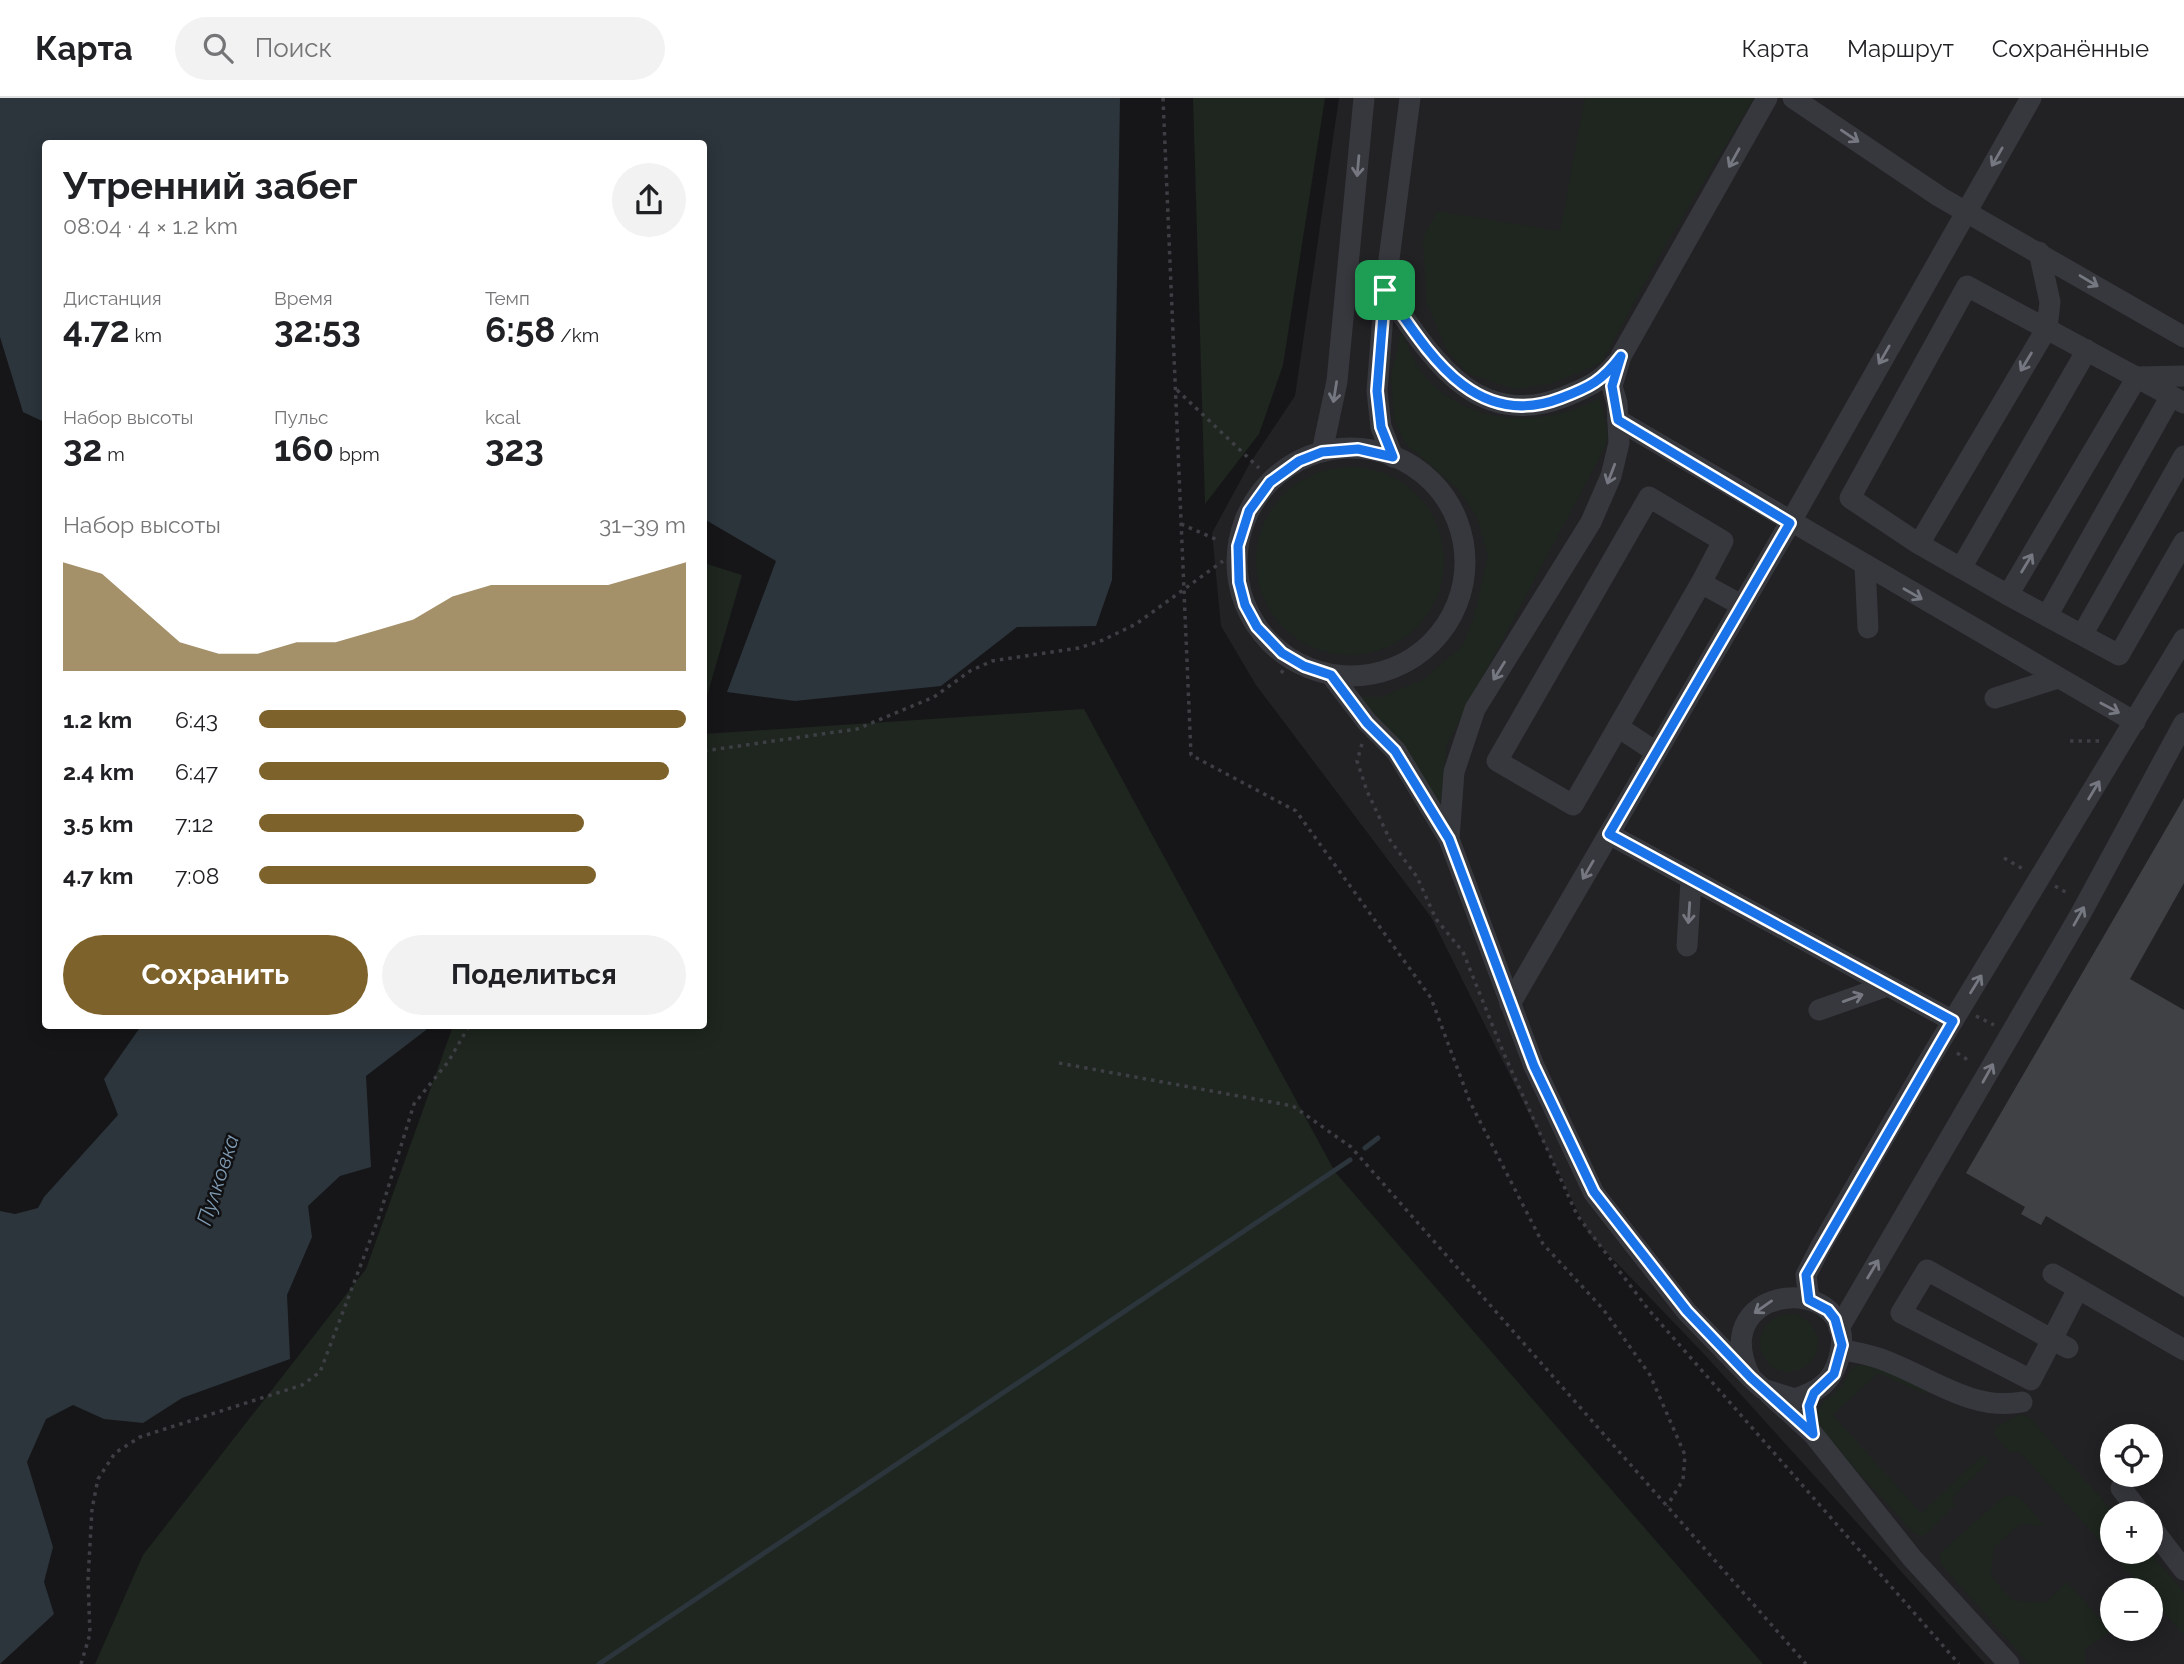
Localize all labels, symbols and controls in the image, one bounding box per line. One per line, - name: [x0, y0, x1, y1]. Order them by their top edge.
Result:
- search box: [175, 17, 665, 80]
- text: Карта: [35, 29, 133, 68]
- icon: search: [199, 29, 237, 67]
- text: Поиск: [255, 33, 332, 63]
- text: Карта: [1741, 34, 1809, 63]
- text: Маршрут: [1847, 34, 1954, 63]
- text: Сохранённые: [1992, 34, 2149, 63]
- one-way arrow: [1840, 129, 1859, 143]
- one-way arrow: [1990, 146, 2003, 167]
- one-way arrow: [1727, 147, 1741, 167]
- one-way arrow: [1351, 154, 1364, 177]
- text: Утренний забег: [63, 163, 358, 208]
- button: share: [612, 163, 686, 237]
- text: 08:04 · 4 × 1.2 km: [63, 212, 238, 239]
- pin: [1355, 260, 1415, 320]
- icon: arrive: [1366, 271, 1404, 309]
- one-way arrow: [2079, 274, 2099, 288]
- text: Дистанция: [63, 287, 162, 309]
- text: Время: [274, 287, 333, 309]
- text: Темп: [485, 287, 530, 309]
- text: 4.72: [63, 309, 130, 350]
- text: 32:53: [274, 309, 361, 350]
- text: 6:58: [485, 309, 555, 350]
- text: km: [130, 324, 162, 346]
- text: /km: [555, 324, 599, 346]
- one-way arrow: [1877, 344, 1891, 364]
- one-way arrow: [2019, 352, 2033, 372]
- one-way arrow: [1328, 380, 1341, 403]
- text: Набор высоты: [63, 406, 193, 428]
- text: Пульс: [274, 406, 328, 428]
- text: kcal: [485, 406, 521, 428]
- text: 32: [63, 428, 102, 469]
- text: 160: [274, 428, 334, 469]
- text: 323: [485, 428, 544, 469]
- text: m: [102, 443, 125, 465]
- text: bpm: [334, 443, 380, 465]
- one-way arrow: [1604, 463, 1617, 485]
- text: Набор высоты: [63, 511, 221, 538]
- text: 31–39 m: [599, 511, 686, 538]
- one-way arrow: [2020, 554, 2034, 574]
- one-way arrow: [1902, 587, 1922, 601]
- one-way arrow: [1491, 661, 1505, 681]
- one-way arrow: [2099, 701, 2120, 715]
- text: 1.2 km: [63, 706, 132, 733]
- text: 6:43: [175, 706, 218, 733]
- text: 2.4 km: [63, 758, 134, 785]
- text: 6:47: [175, 758, 218, 785]
- one-way arrow: [2088, 780, 2102, 800]
- text: 3.5 km: [63, 810, 134, 837]
- text: 7:12: [175, 810, 213, 837]
- one-way arrow: [1581, 860, 1595, 880]
- text: 4.7 km: [63, 862, 134, 889]
- text: 7:08: [175, 862, 219, 889]
- one-way arrow: [1682, 902, 1695, 924]
- one-way arrow: [2073, 906, 2086, 927]
- button: Сохранить: [63, 935, 368, 1015]
- button: Поделиться: [382, 935, 686, 1015]
- one-way arrow: [1969, 974, 1983, 994]
- one-way arrow: [1841, 991, 1863, 1003]
- one-way arrow: [1982, 1063, 1995, 1084]
- water label: Пулковка: [191, 1131, 244, 1228]
- one-way arrow: [1866, 1260, 1880, 1280]
- one-way arrow: [1754, 1300, 1773, 1314]
- map controls: [2100, 1424, 2163, 1641]
- button: locate: [2100, 1424, 2163, 1487]
- button: +: [2100, 1501, 2163, 1564]
- button: −: [2100, 1578, 2163, 1641]

